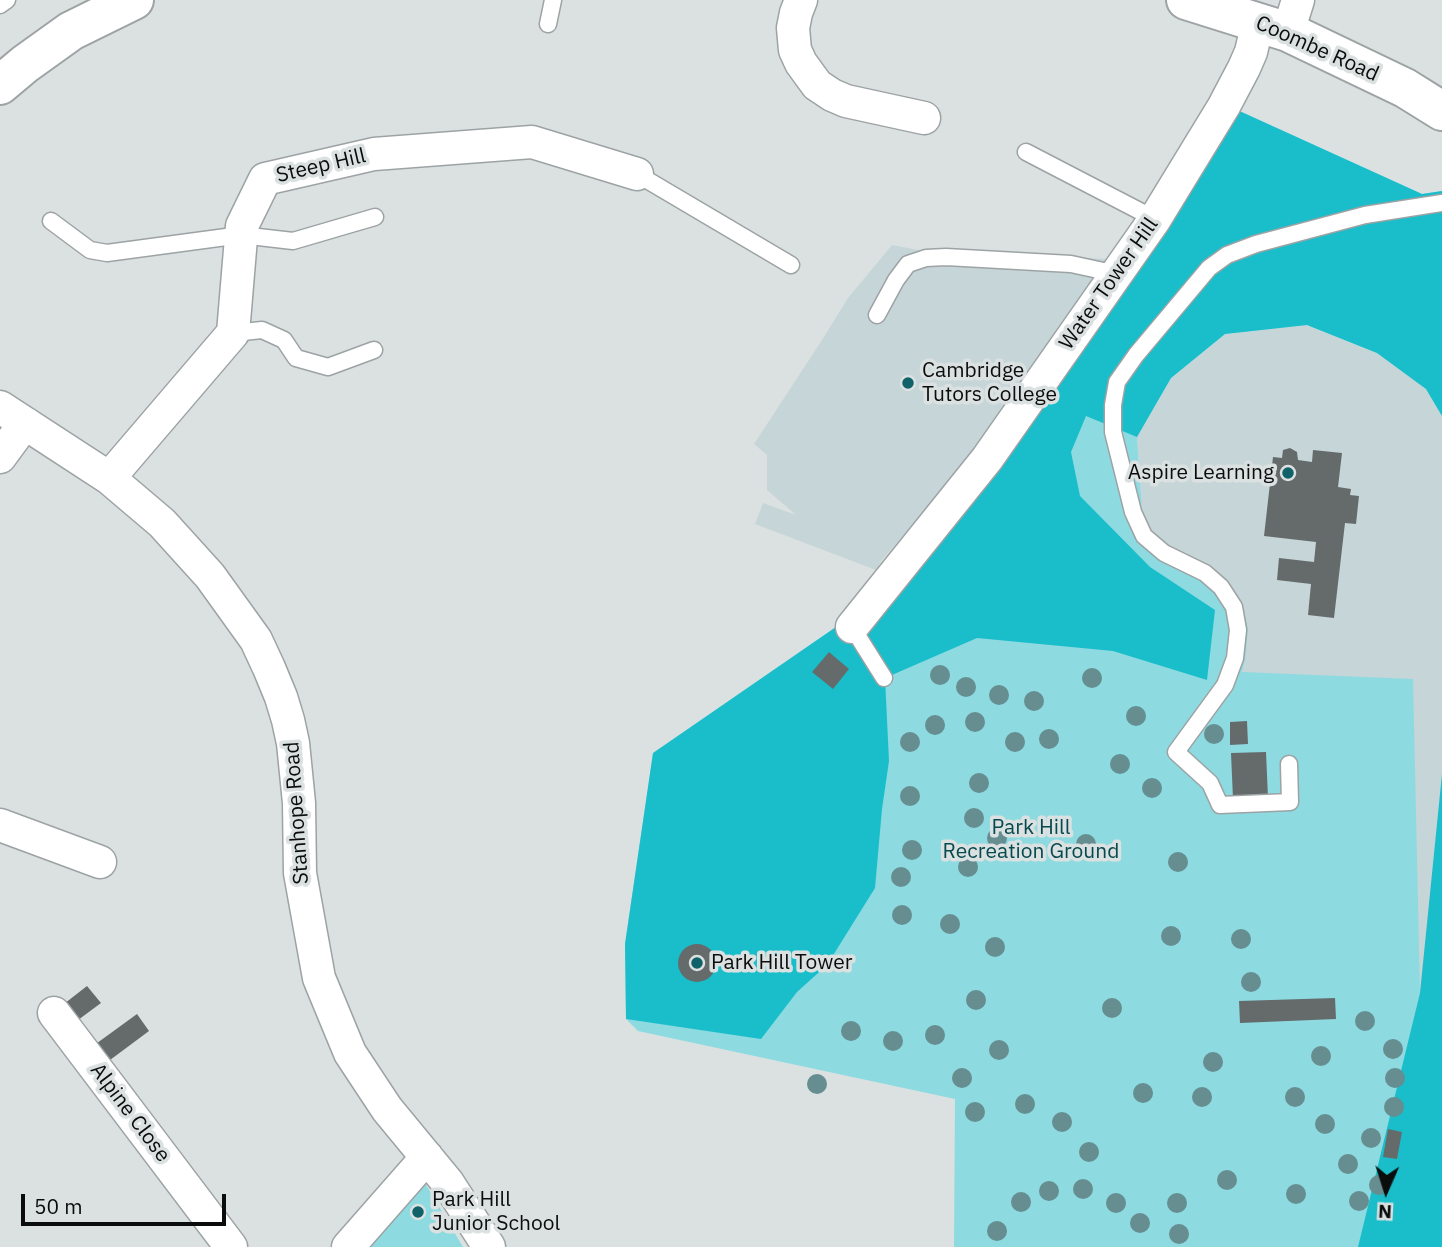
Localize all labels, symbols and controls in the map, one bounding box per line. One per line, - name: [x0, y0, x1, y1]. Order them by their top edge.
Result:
- street label: Coombe Road: [1252, 11, 1382, 87]
- street label: Steep Hill: [274, 143, 368, 189]
- street label: Water Tower Hill: [1054, 213, 1164, 355]
- place label: Cambridge Tutors College: [922, 358, 1057, 408]
- marker: Cambridge Tutors College: [900, 375, 916, 391]
- place label: Aspire Learning: [1128, 460, 1274, 486]
- marker: Aspire Learning: [1280, 465, 1296, 481]
- street label: Stanhope Road: [279, 741, 315, 885]
- park label: Park Hill Recreation Ground: [943, 815, 1119, 865]
- place label: Park Hill Tower: [711, 950, 852, 976]
- marker: Park Hill Tower: [689, 955, 705, 971]
- street label: Alpine Close: [85, 1059, 175, 1167]
- north arrow: [1351, 1156, 1421, 1226]
- scale bar: [24, 1180, 229, 1224]
- place label: Park Hill Junior School: [432, 1187, 560, 1237]
- text: 50 m: [34, 1192, 83, 1220]
- text: N: [1377, 1200, 1392, 1224]
- marker: Park Hill Junior School: [410, 1204, 426, 1220]

